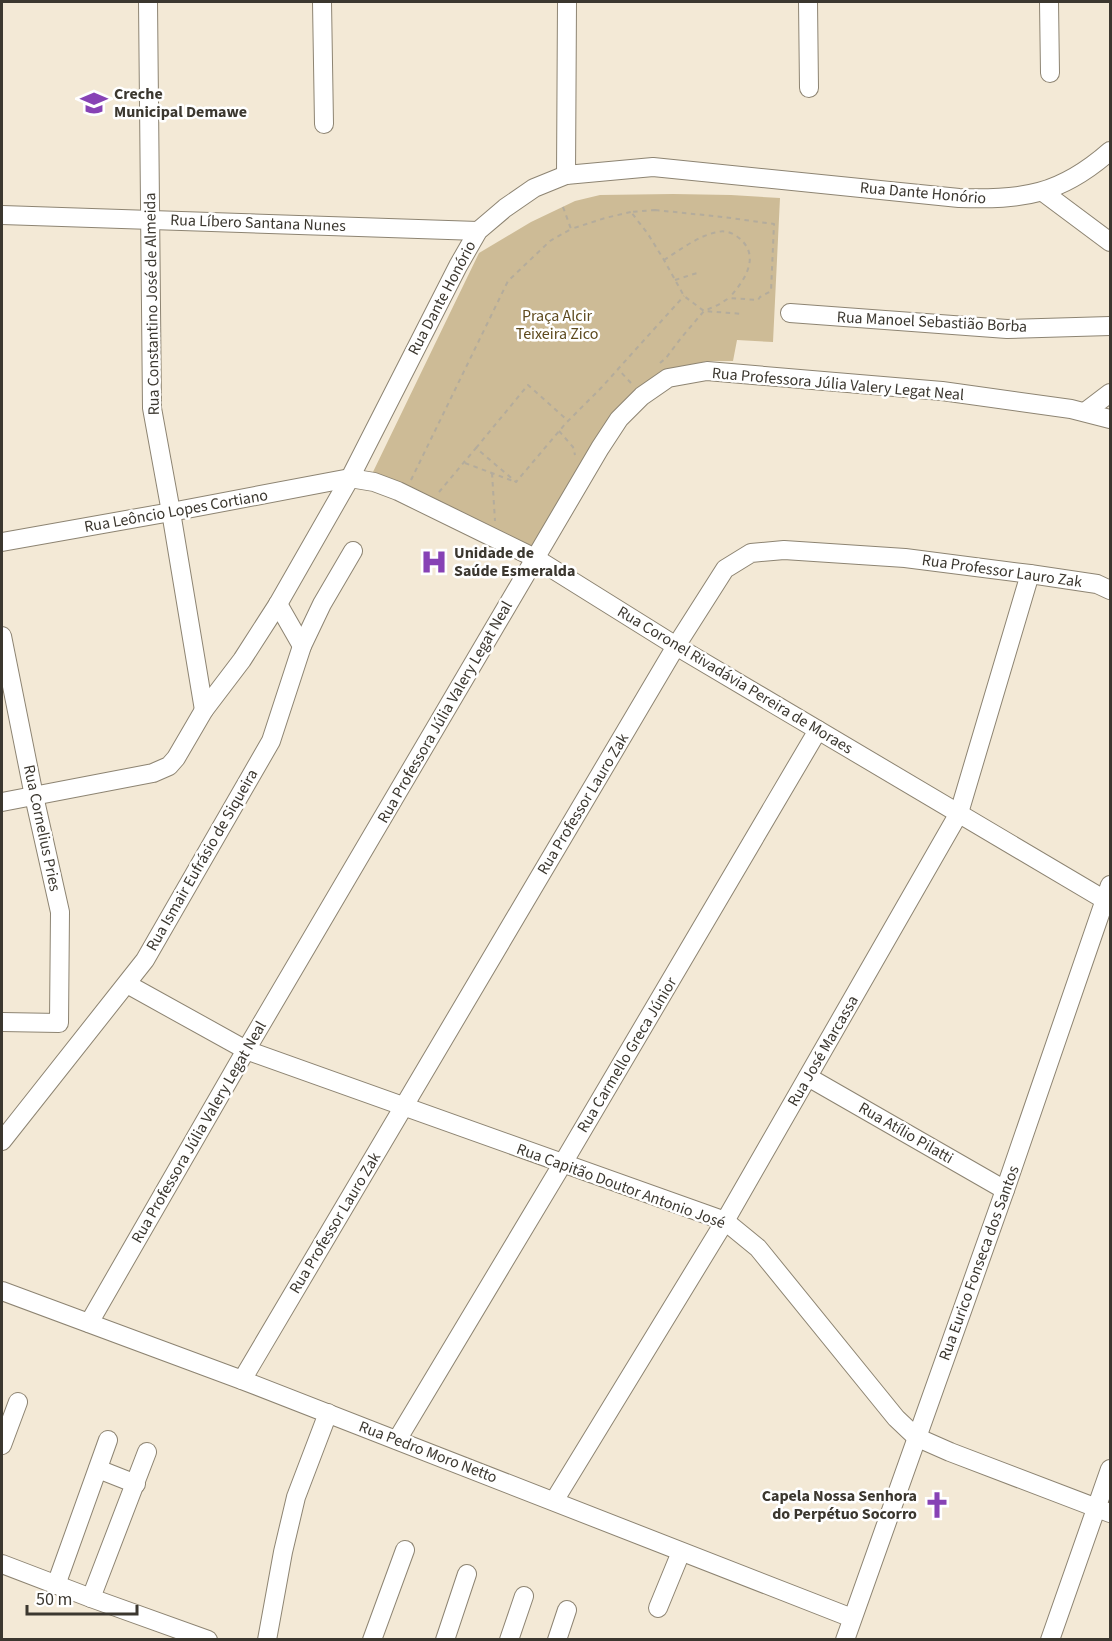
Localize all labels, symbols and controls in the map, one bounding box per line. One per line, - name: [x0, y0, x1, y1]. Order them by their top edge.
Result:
- place label: Creche Municipal Demawe: [114, 83, 247, 123]
- school or university icon: Creche Municipal Demawe: [79, 88, 109, 118]
- street label: Rua Dante Honório: [859, 177, 987, 209]
- street label: Rua Constantino José de Almeida: [139, 192, 165, 416]
- street label: Rua Líbero Santana Nunes: [170, 209, 347, 237]
- street label: Rua Dante Honório: [403, 237, 481, 359]
- park label: Praça Alcir Teixeira Zico: [516, 305, 598, 345]
- street label: Rua Manoel Sebastião Borba: [836, 306, 1028, 338]
- street label: Rua Professora Júlia Valery Legat Neal: [711, 362, 965, 406]
- street label: Rua Leôncio Lopes Cortiano: [82, 484, 270, 538]
- place label: Unidade de Saúde Esmeralda: [454, 542, 575, 582]
- hospital icon: Unidade de Saúde Esmeralda: [419, 547, 449, 577]
- street label: Rua Professor Lauro Zak: [920, 549, 1084, 593]
- street label: Rua Professora Júlia Valery Legat Neal: [372, 597, 518, 827]
- street label: Rua Coronel Rivadávia Pereira de Moraes: [613, 601, 857, 759]
- street label: Rua Professor Lauro Zak: [532, 729, 634, 879]
- street label: Rua Cornelius Pries: [18, 763, 66, 894]
- street label: Rua Ismair Eufrásio de Siqueira: [141, 765, 263, 955]
- street label: Rua Carmello Greca Júnior: [572, 973, 682, 1137]
- street label: Rua José Marcassa: [782, 991, 864, 1111]
- street label: Rua Professora Júlia Valery Legat Neal: [126, 1017, 272, 1247]
- street label: Rua Atílio Pilatti: [855, 1097, 957, 1169]
- street label: Rua Capitão Doutor Antonio José: [514, 1138, 729, 1234]
- street label: Rua Professor Lauro Zak: [284, 1148, 386, 1298]
- street label: Rua Eurico Fonseca dos Santos: [933, 1162, 1025, 1364]
- street label: Rua Pedro Moro Netto: [356, 1415, 500, 1489]
- place label: Capela Nossa Senhora do Perpétuo Socorro: [762, 1485, 917, 1525]
- church icon: Capela Nossa Senhora do Perpétuo Socorro: [922, 1490, 952, 1520]
- scale bar: [27, 1578, 136, 1616]
- text: 50 m: [36, 1587, 72, 1612]

